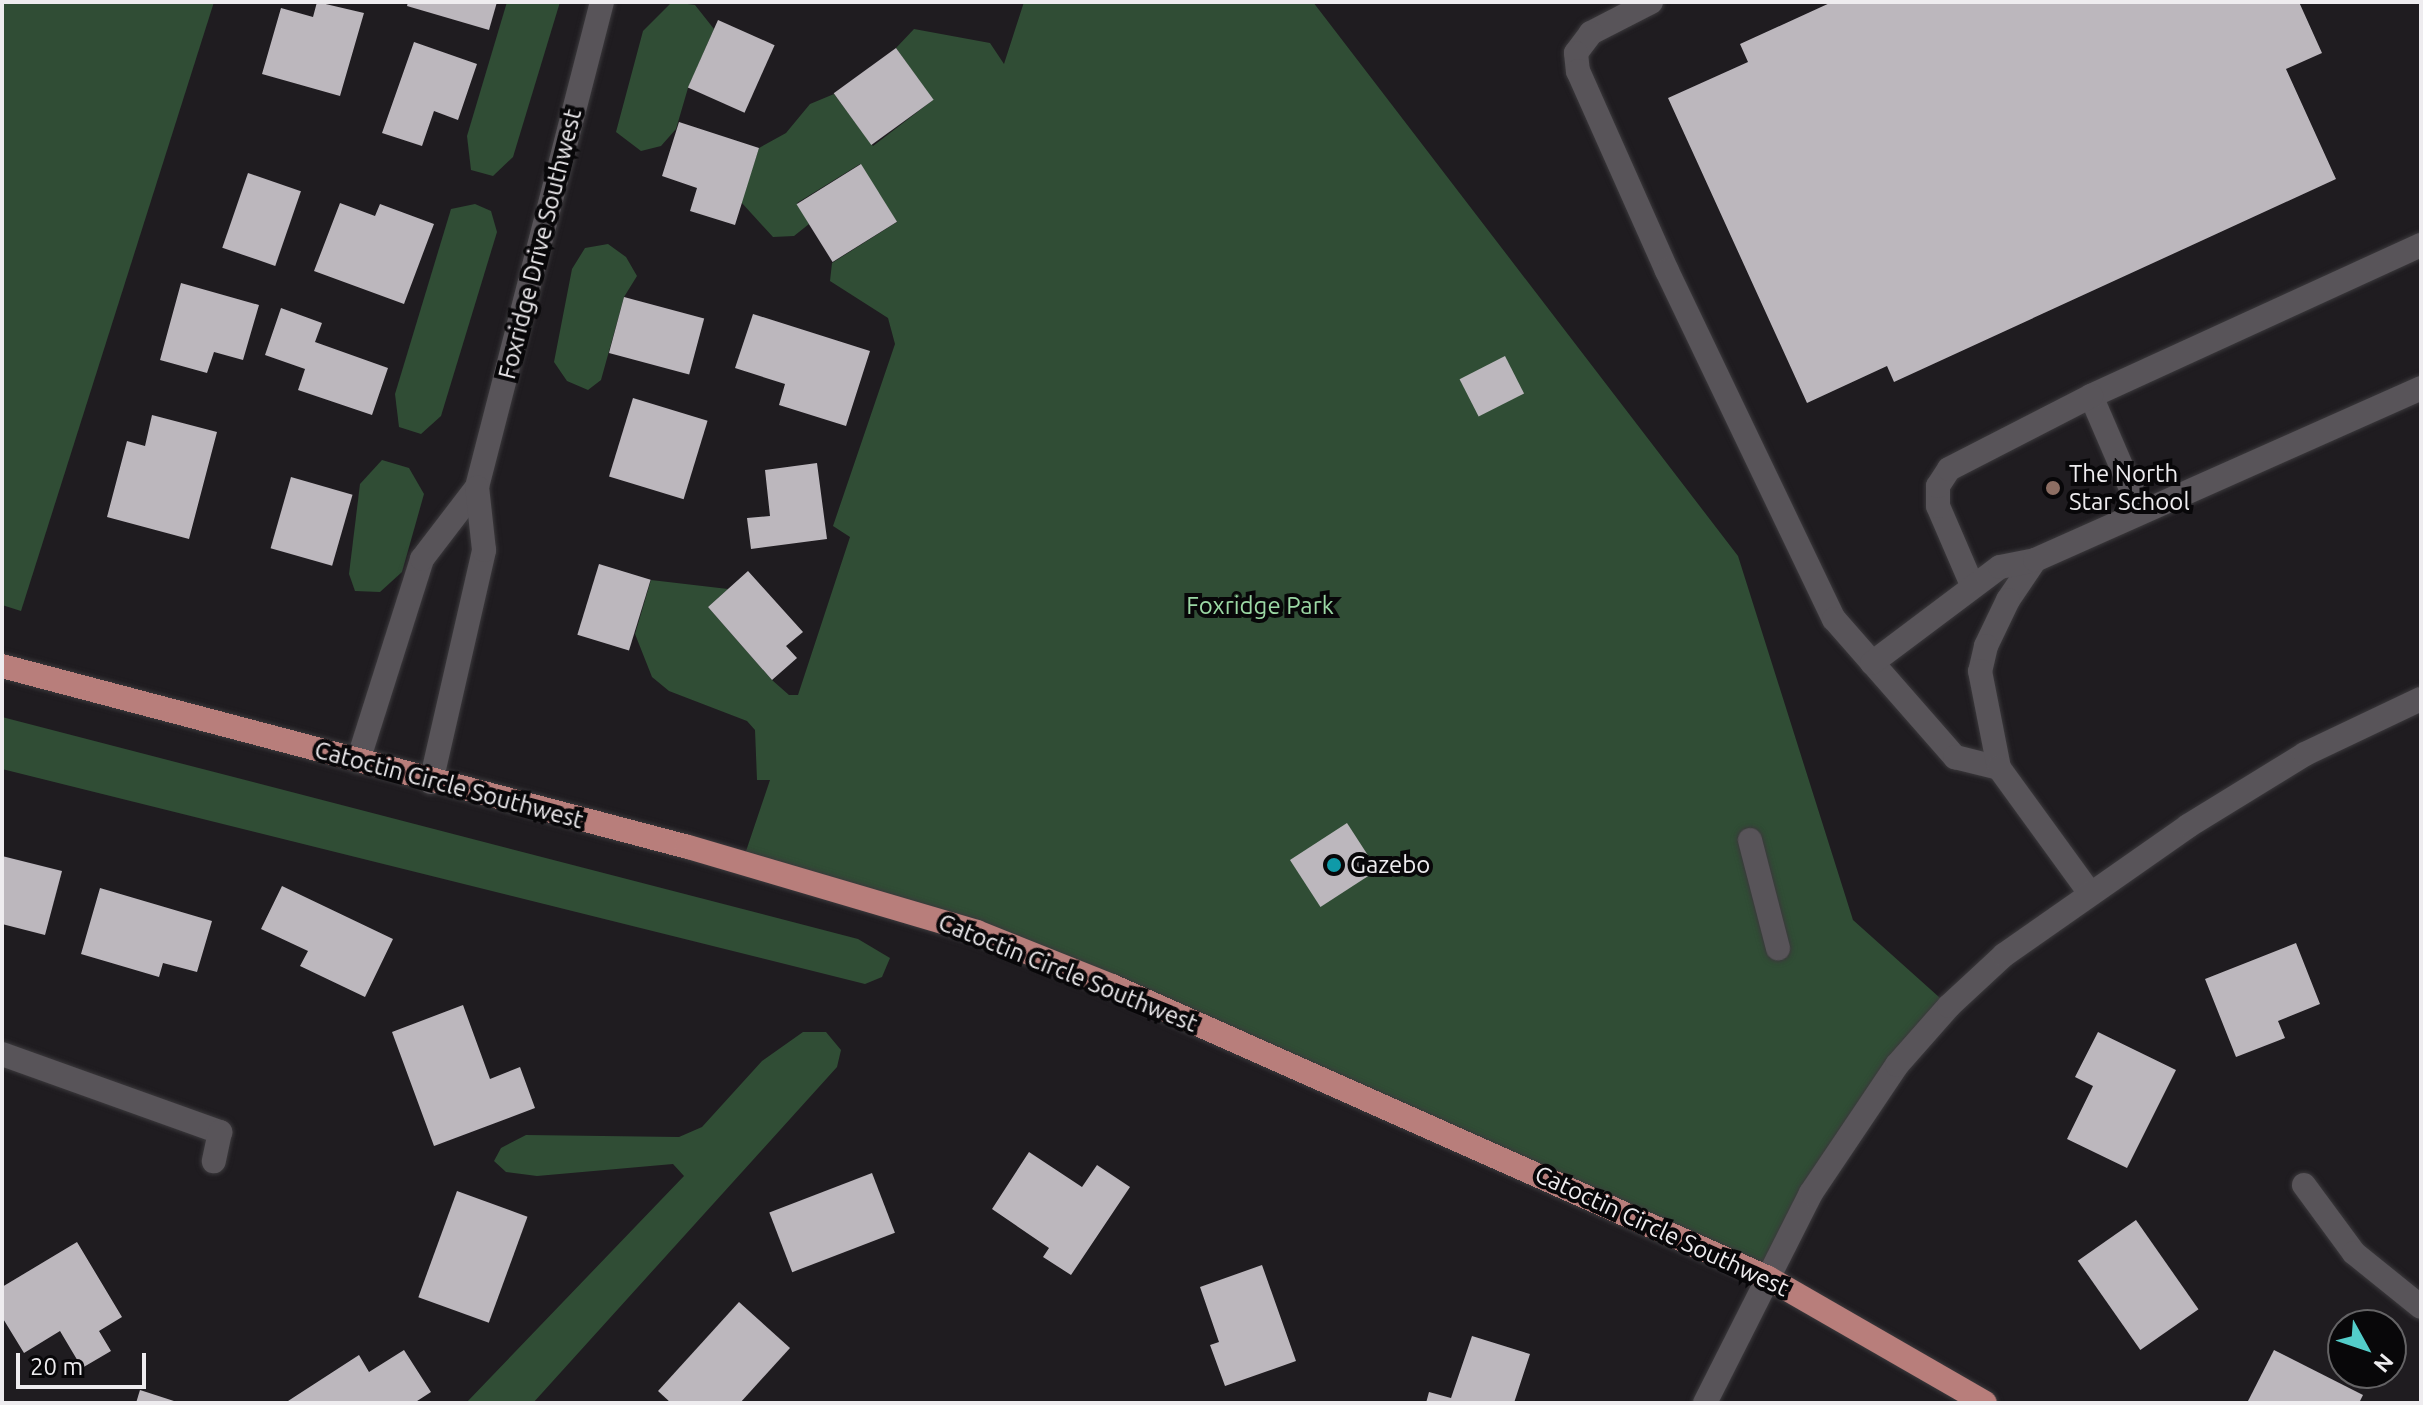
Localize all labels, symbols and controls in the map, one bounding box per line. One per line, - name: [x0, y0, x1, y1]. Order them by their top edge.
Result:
- street label: Foxridge Drive Southwest: [492, 106, 588, 382]
- place label: The North Star School: [2069, 460, 2190, 516]
- marker: The North Star School: [2044, 479, 2062, 497]
- park label: Foxridge Park: [1186, 592, 1334, 620]
- street label: Catoctin Circle Southwest: [311, 735, 587, 835]
- place label: Gazebo: [1350, 851, 1430, 879]
- marker: Gazebo: [1325, 856, 1343, 874]
- street label: Catoctin Circle Southwest: [934, 908, 1202, 1038]
- street label: Catoctin Circle Southwest: [1530, 1159, 1794, 1303]
- north arrow: [2327, 1309, 2407, 1389]
- scale bar: [20, 1337, 150, 1387]
- text: N: [2369, 1349, 2399, 1378]
- text: 20 m: [30, 1353, 83, 1380]

